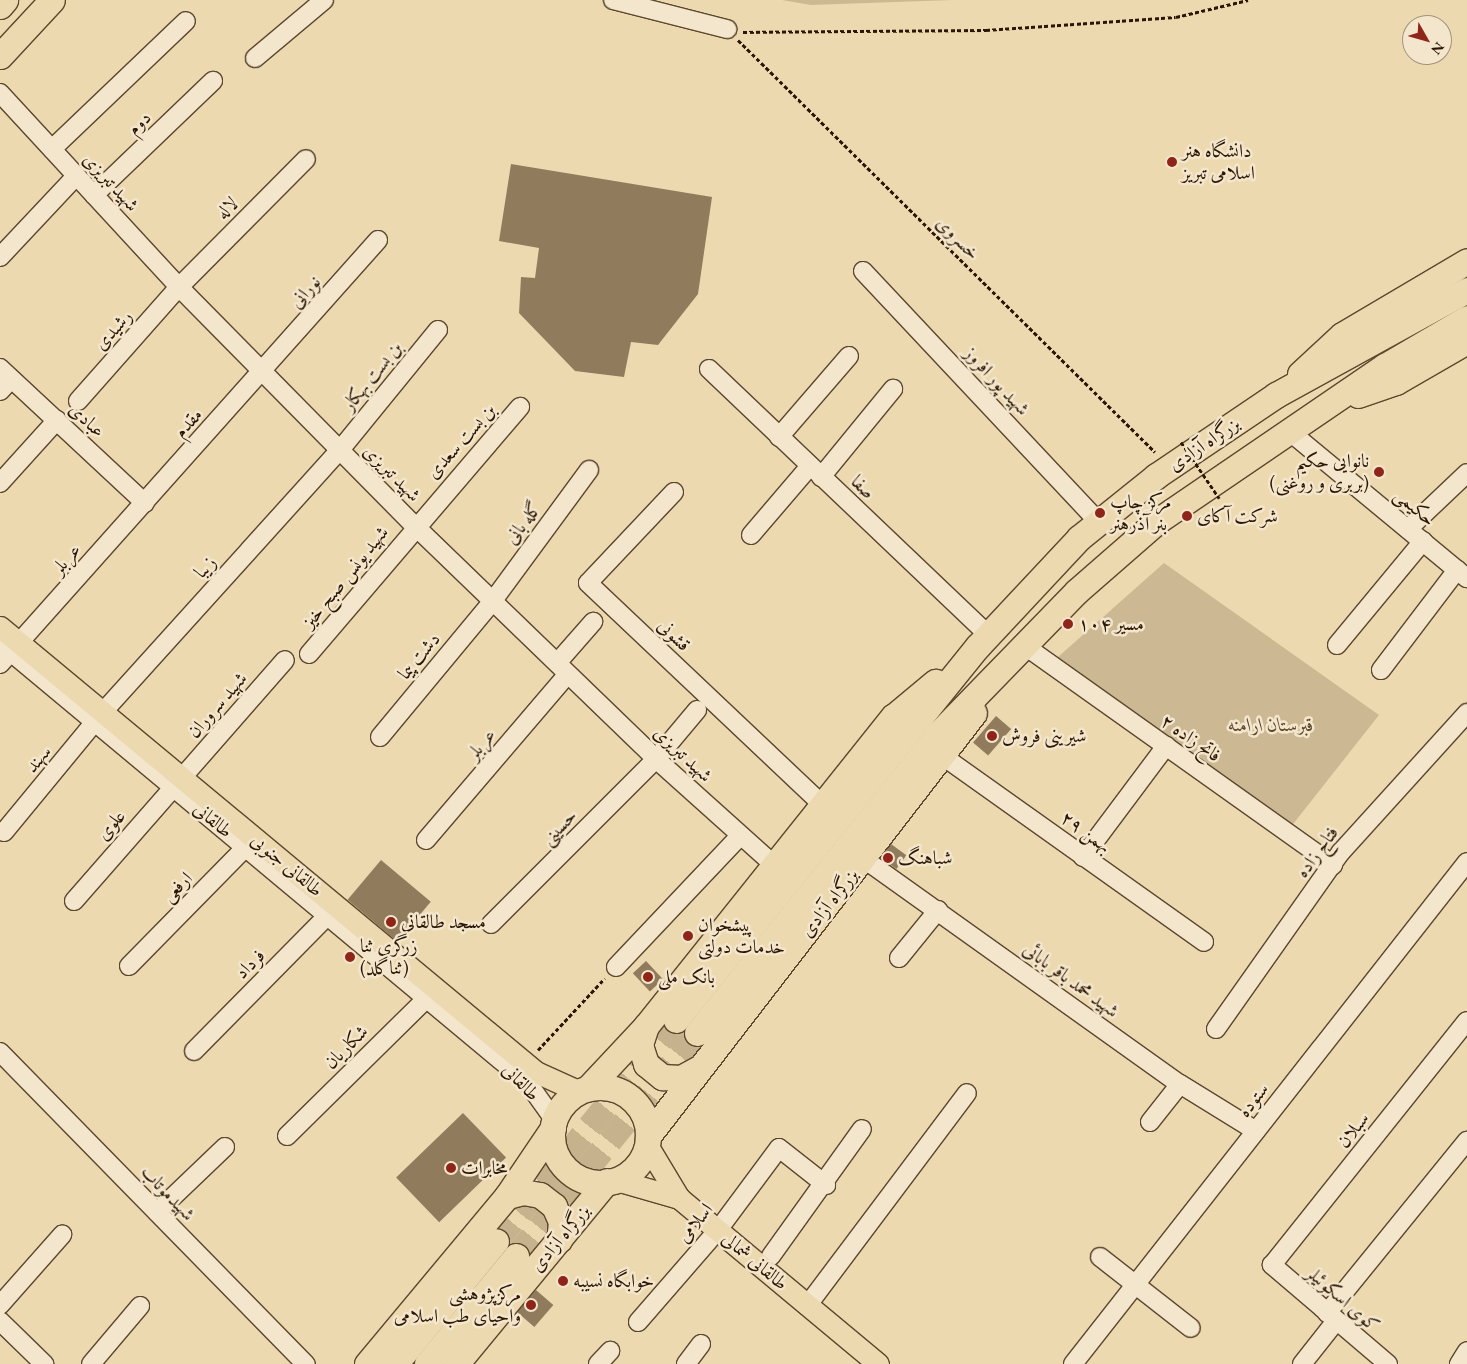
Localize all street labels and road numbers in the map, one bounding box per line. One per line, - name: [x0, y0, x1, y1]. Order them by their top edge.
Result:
- street label: دوم: [122, 106, 156, 140]
- street label: شهید تبریزی: [78, 148, 144, 216]
- street label: لاله: [211, 192, 243, 224]
- street label: خسروی: [931, 211, 985, 265]
- street label: نورانی: [285, 271, 325, 313]
- street label: رشیدی: [89, 305, 137, 355]
- street label: بن بست بهکار: [337, 336, 407, 416]
- street label: شهید پور افروز: [959, 342, 1035, 420]
- street label: عبادی: [64, 398, 110, 442]
- street label: بن بست سعدی: [421, 399, 501, 483]
- street label: مقدم: [169, 403, 207, 443]
- street label: بزرگراه آزادی: [1164, 412, 1244, 476]
- street label: شهید تبریزی: [359, 440, 425, 506]
- street label: صفا: [846, 470, 880, 504]
- street label: حکیمی: [1390, 483, 1440, 531]
- street label: گله بانی: [500, 497, 546, 549]
- street label: شهید یونس صبح خیز: [297, 521, 393, 633]
- street label: عربلر: [46, 539, 86, 579]
- street label: زیبا: [189, 551, 221, 583]
- street label: قشونی: [653, 614, 695, 656]
- street label: دشت پیما: [393, 628, 445, 684]
- street label: شهید سروران: [182, 667, 252, 743]
- street label: فاتح زاده ۲: [1157, 709, 1225, 767]
- street label: شهید تبریزی: [649, 721, 717, 787]
- street label: عربلر: [461, 724, 501, 764]
- street label: سهند: [20, 741, 56, 777]
- street label: طالقانی: [189, 797, 237, 843]
- street label: حسینی: [536, 804, 582, 850]
- street label: علوی: [92, 805, 130, 845]
- street label: ۲۹ بهمن: [1056, 806, 1116, 858]
- street label: فتاح زاده: [1291, 822, 1343, 882]
- street label: طالقانی جنوبی: [246, 828, 328, 902]
- street label: بزرگراه آزادی: [795, 864, 863, 942]
- street label: ارفعی: [157, 867, 197, 907]
- street label: شهید محمد باقر بابائی: [1019, 938, 1123, 1022]
- street label: فرداد: [230, 944, 270, 984]
- street label: شکاریان: [319, 1020, 373, 1074]
- street label: طالقانی: [498, 1058, 544, 1106]
- street label: ستوده: [1232, 1078, 1274, 1122]
- street label: سبلان: [1332, 1107, 1374, 1153]
- street label: شهیدموتاب: [136, 1160, 200, 1226]
- street label: اسلامی: [672, 1199, 718, 1247]
- street label: بزرگراه آزادی: [525, 1200, 595, 1276]
- street label: طالقانی شمالی: [717, 1227, 793, 1295]
- street label: کوی اسکوئیلر: [1302, 1261, 1384, 1337]

